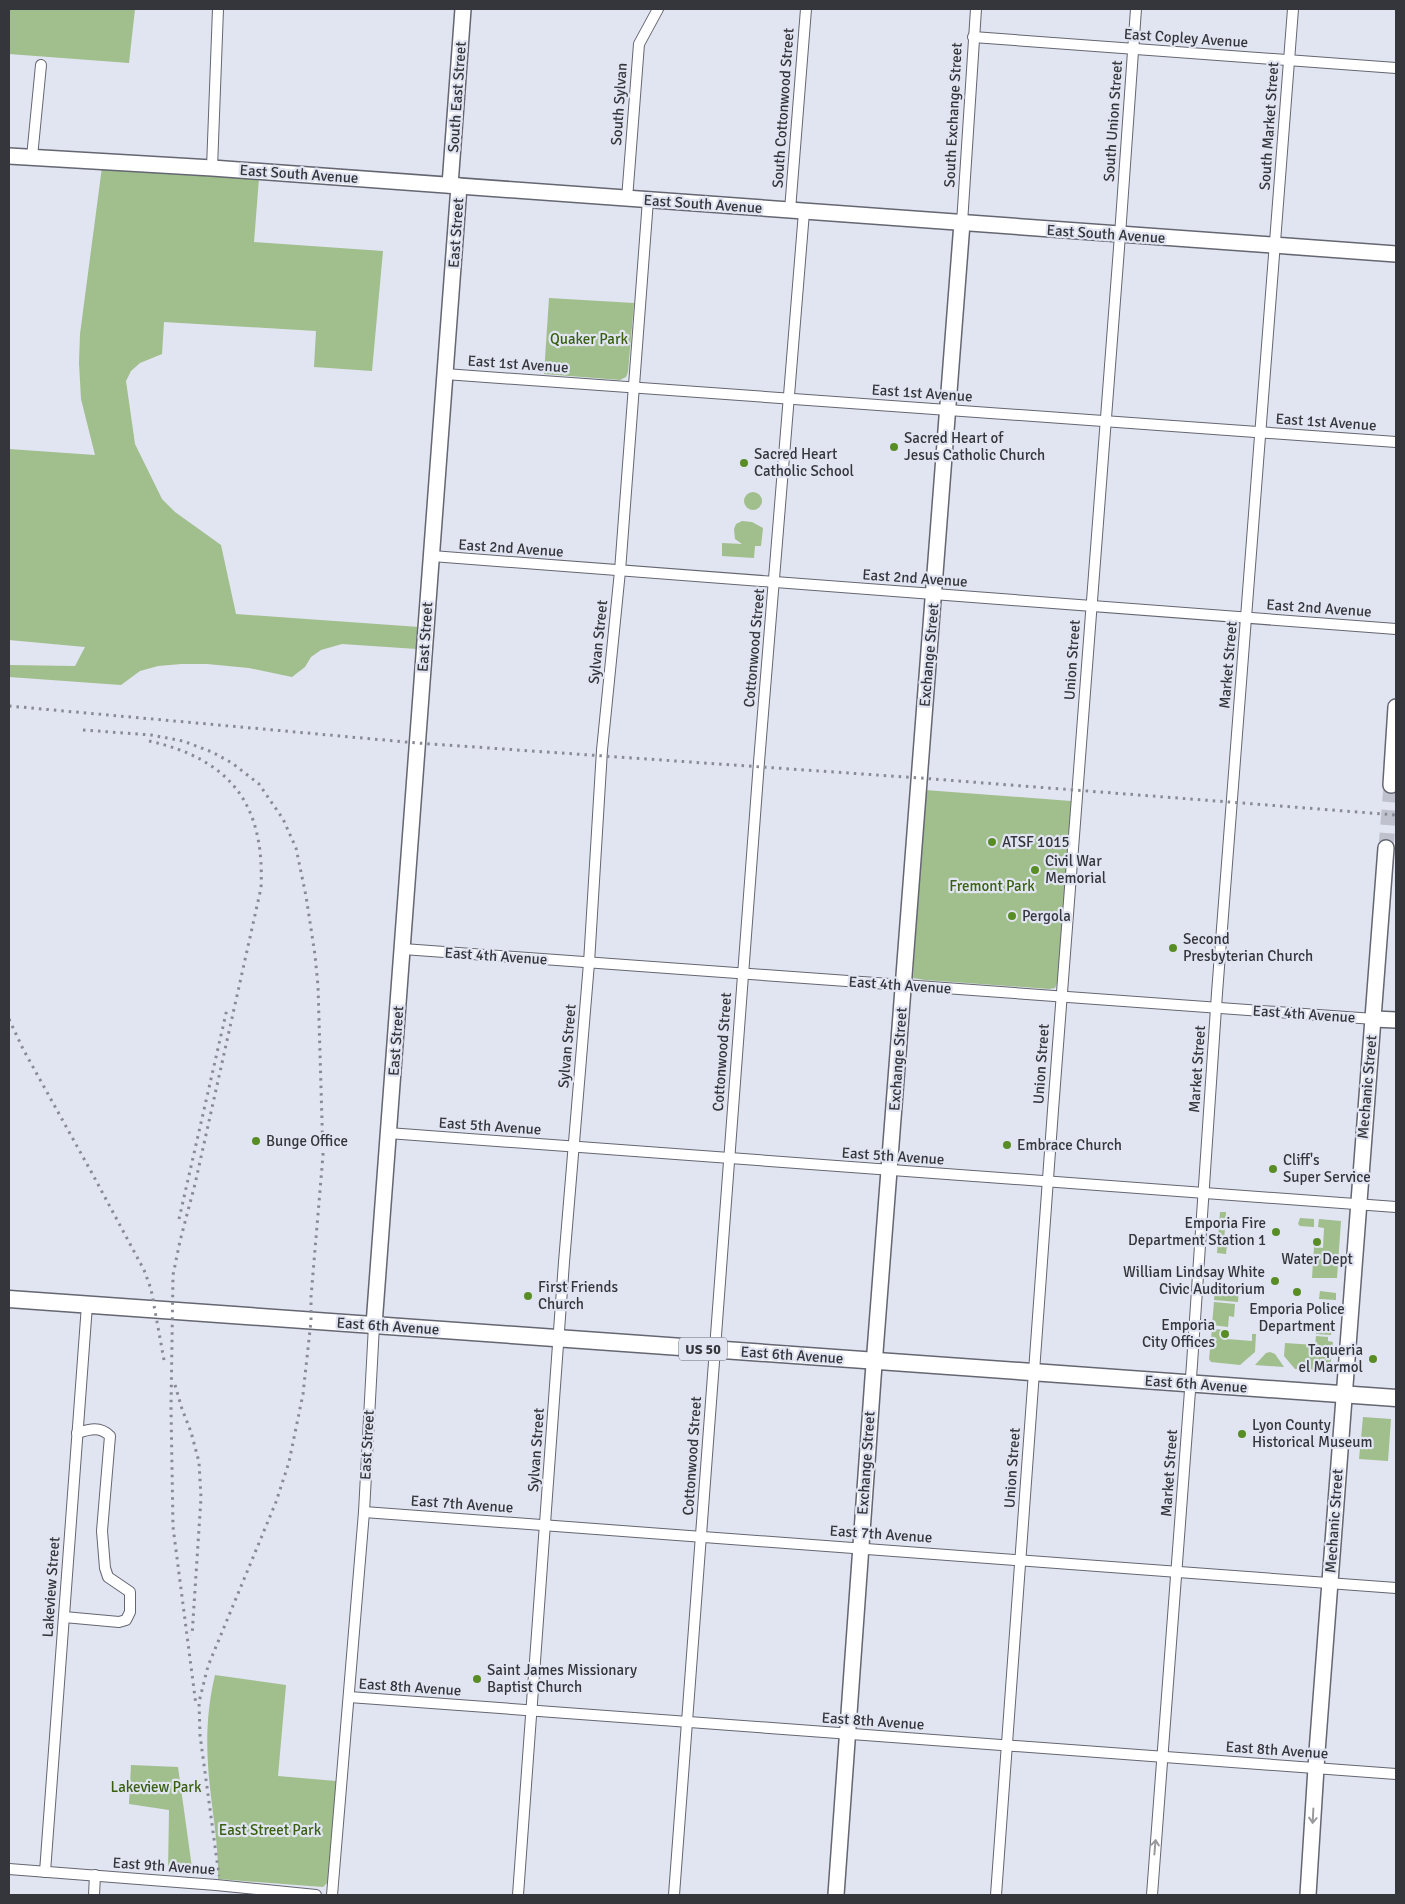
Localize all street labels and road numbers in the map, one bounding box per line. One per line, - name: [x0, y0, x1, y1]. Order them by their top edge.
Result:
- street label: East Copley Avenue: [1123, 25, 1249, 51]
- street label: South Cottonwood Street: [768, 27, 798, 189]
- street label: South East Street: [444, 41, 470, 153]
- street label: South Exchange Street: [940, 42, 966, 188]
- street label: South Union Street: [1100, 60, 1126, 182]
- street label: South Market Street: [1256, 61, 1282, 191]
- street label: South Sylvan: [607, 62, 631, 146]
- street label: East South Avenue: [239, 161, 359, 187]
- street label: East South Avenue: [643, 191, 763, 217]
- street label: East Street: [445, 197, 467, 269]
- street label: East South Avenue: [1046, 221, 1166, 247]
- street label: East 1st Avenue: [467, 351, 569, 377]
- street label: East 1st Avenue: [871, 380, 973, 406]
- street label: East 1st Avenue: [1275, 409, 1377, 435]
- street label: East 2nd Avenue: [458, 535, 564, 561]
- street label: East 2nd Avenue: [862, 565, 968, 591]
- street label: Cottonwood Street: [740, 588, 768, 708]
- street label: East 2nd Avenue: [1266, 595, 1372, 621]
- street label: Sylvan Street: [585, 599, 611, 685]
- street label: East Street: [414, 601, 436, 673]
- street label: Exchange Street: [916, 602, 942, 708]
- street label: Union Street: [1060, 619, 1084, 701]
- street label: Market Street: [1215, 621, 1241, 709]
- street label: East 4th Avenue: [444, 943, 548, 969]
- street label: East 4th Avenue: [848, 972, 952, 998]
- street label: Cottonwood Street: [709, 992, 735, 1112]
- street label: East 4th Avenue: [1252, 1001, 1356, 1027]
- street label: Sylvan Street: [554, 1003, 580, 1089]
- street label: East Street: [385, 1005, 407, 1077]
- street label: Exchange Street: [885, 1007, 911, 1111]
- street label: Union Street: [1029, 1023, 1053, 1105]
- street label: Market Street: [1185, 1025, 1209, 1113]
- street label: Mechanic Street: [1353, 1034, 1381, 1140]
- street label: East 5th Avenue: [438, 1113, 542, 1139]
- street label: East 5th Avenue: [841, 1143, 945, 1169]
- street label: East 6th Avenue: [336, 1313, 440, 1339]
- road number: US 50: [679, 1338, 727, 1360]
- street label: East 6th Avenue: [740, 1342, 844, 1368]
- street label: East 6th Avenue: [1144, 1371, 1248, 1397]
- street label: Cottonwood Street: [679, 1396, 705, 1516]
- street label: Sylvan Street: [524, 1407, 548, 1493]
- street label: East Street: [356, 1409, 378, 1481]
- street label: Exchange Street: [853, 1411, 879, 1515]
- street label: Union Street: [1000, 1427, 1024, 1509]
- street label: Market Street: [1157, 1429, 1181, 1517]
- street label: Mechanic Street: [1321, 1468, 1347, 1574]
- street label: East 7th Avenue: [410, 1491, 514, 1517]
- street label: East 7th Avenue: [829, 1521, 933, 1547]
- street label: Lakeview Street: [38, 1536, 64, 1638]
- street label: East 8th Avenue: [358, 1674, 462, 1700]
- street label: East 8th Avenue: [821, 1708, 925, 1734]
- street label: East 8th Avenue: [1225, 1737, 1329, 1763]
- street label: East 9th Avenue: [112, 1853, 216, 1879]

